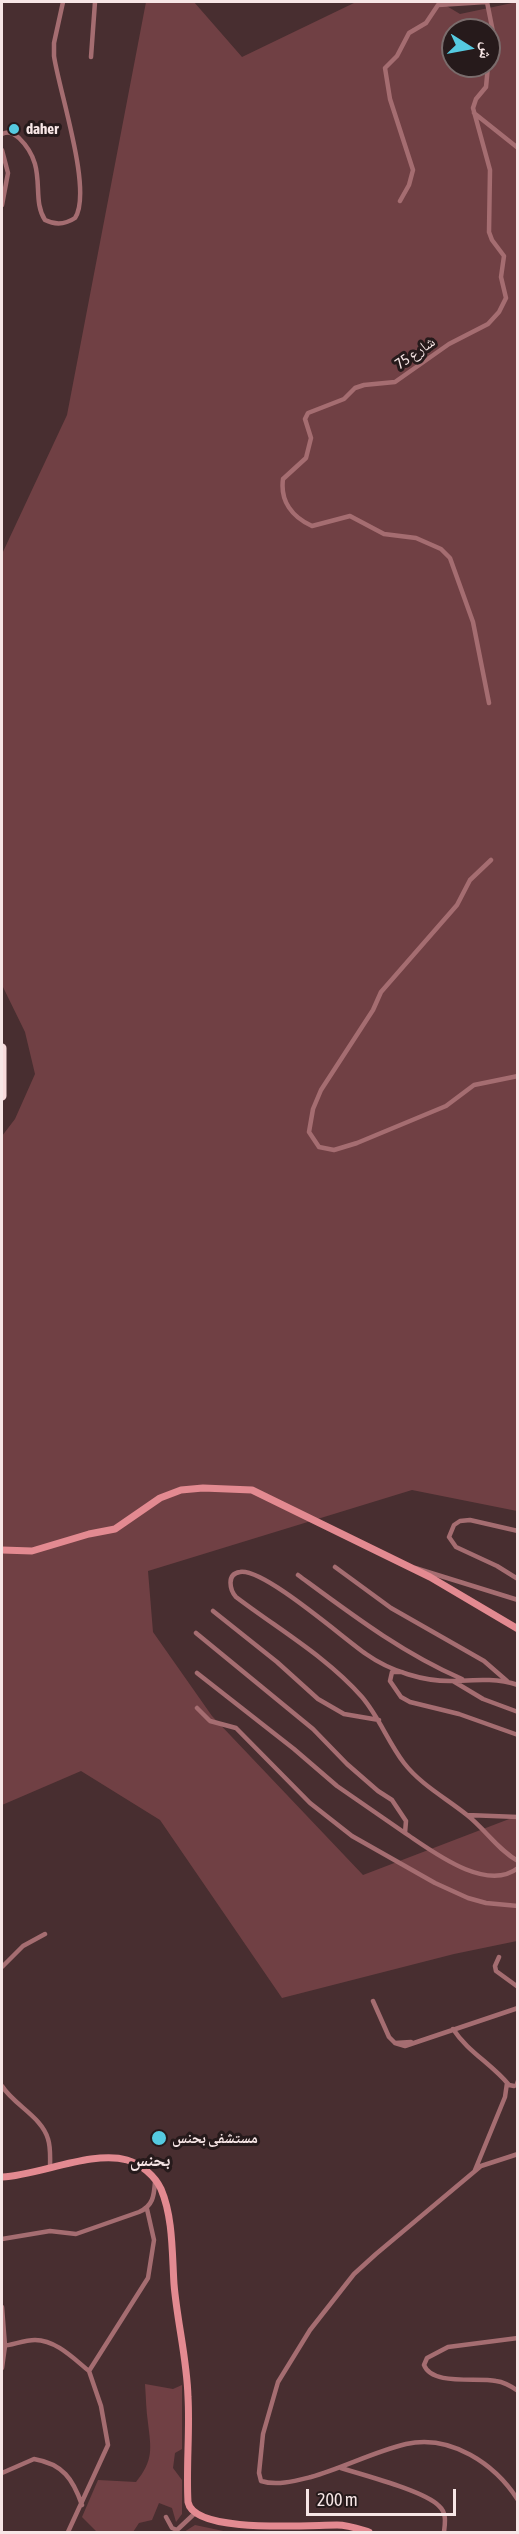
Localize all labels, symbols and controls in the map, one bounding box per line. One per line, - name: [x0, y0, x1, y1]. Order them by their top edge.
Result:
- north arrow: [441, 18, 501, 78]
- text: ش: [476, 41, 497, 61]
- place label: daher: [26, 120, 59, 138]
- marker: daher: [7, 122, 21, 136]
- street label: شارع 75: [392, 333, 438, 373]
- marker: مستشفى بحنس: [150, 2129, 168, 2147]
- place label: مستشفى بحنس: [172, 2129, 258, 2147]
- district label: بحنس: [130, 2149, 170, 2171]
- scale bar: [309, 2477, 459, 2515]
- text: 200 m: [317, 2489, 358, 2510]

